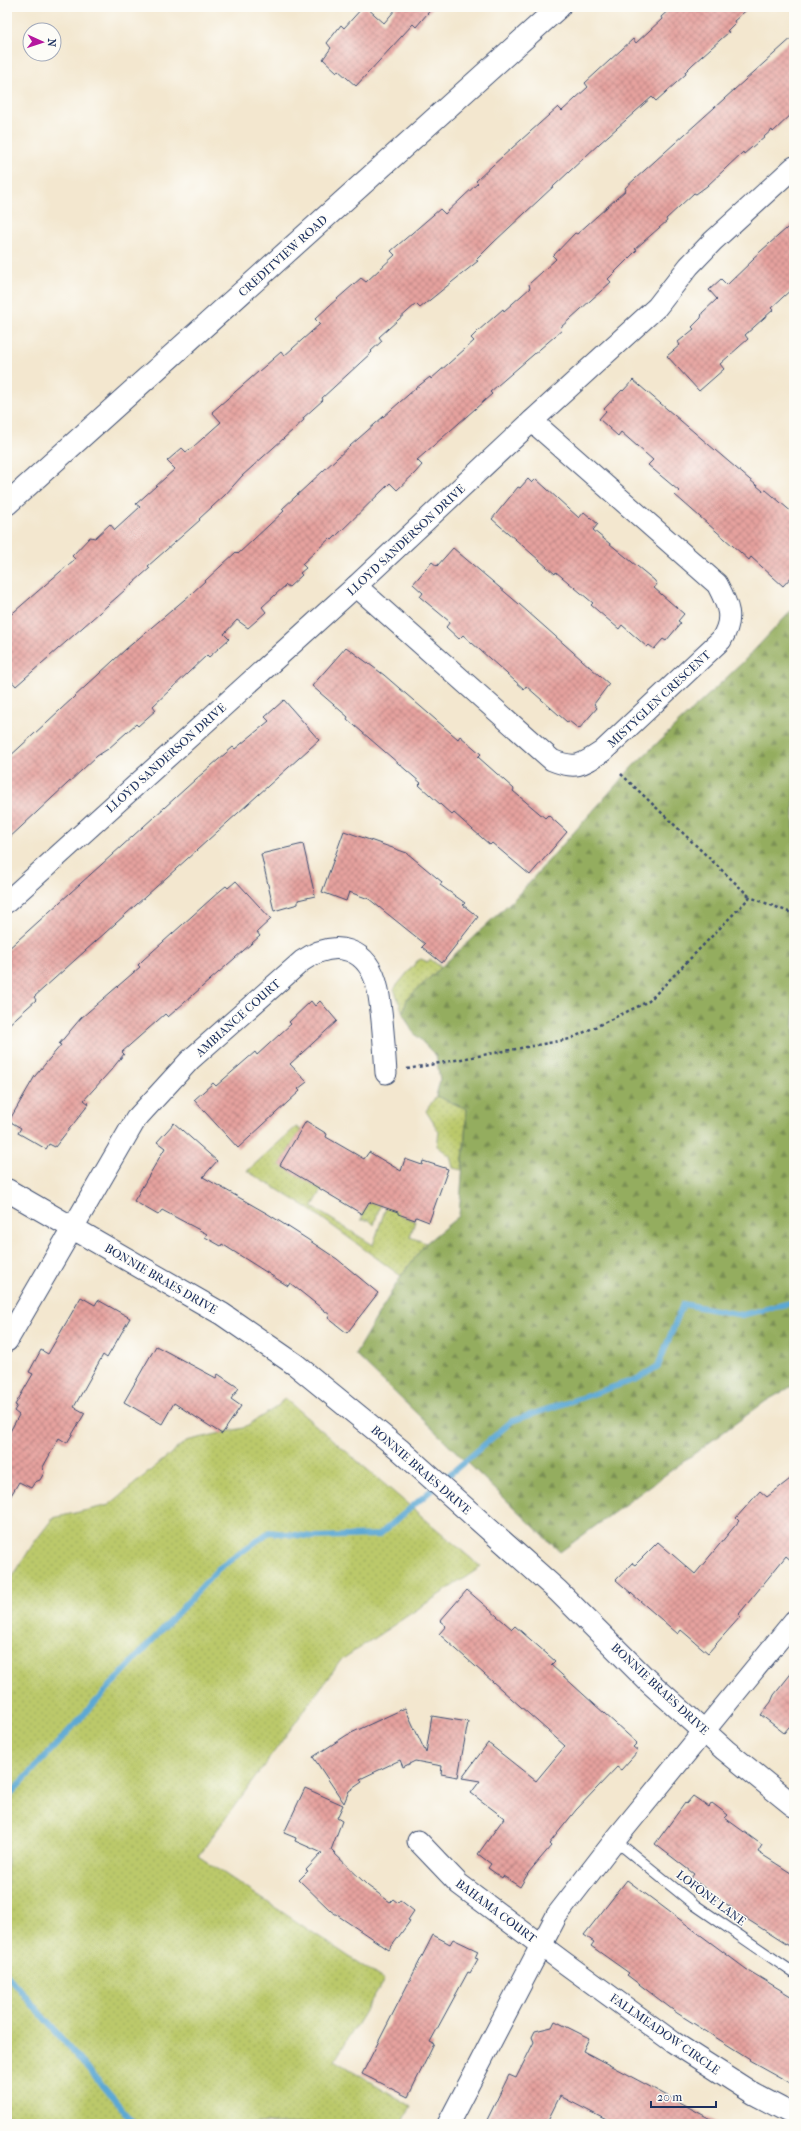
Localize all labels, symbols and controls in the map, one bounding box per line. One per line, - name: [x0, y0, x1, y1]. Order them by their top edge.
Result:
- north arrow: [22, 22, 62, 62]
- text: N: [45, 38, 58, 48]
- street label: CREDITVIEW ROAD: [236, 212, 330, 300]
- street label: LLOYD SANDERSON DRIVE: [344, 481, 468, 599]
- street label: MISTYGLEN CRESCENT: [605, 647, 714, 750]
- street label: LLOYD SANDERSON DRIVE: [103, 700, 229, 816]
- street label: AMBIANCE COURT: [192, 976, 284, 1060]
- street label: BONNIE BRAES DRIVE: [102, 1241, 220, 1317]
- street label: BONNIE BRAES DRIVE: [368, 1423, 474, 1517]
- street label: BONNIE BRAES DRIVE: [608, 1640, 712, 1738]
- street label: LOFONE LANE: [674, 1867, 748, 1929]
- street label: BAHAMA COURT: [453, 1876, 540, 1946]
- street label: FALLMEADOW CIRCLE: [607, 1991, 723, 2077]
- scale bar: [651, 2083, 716, 2109]
- text: 20 m: [657, 2090, 682, 2104]

